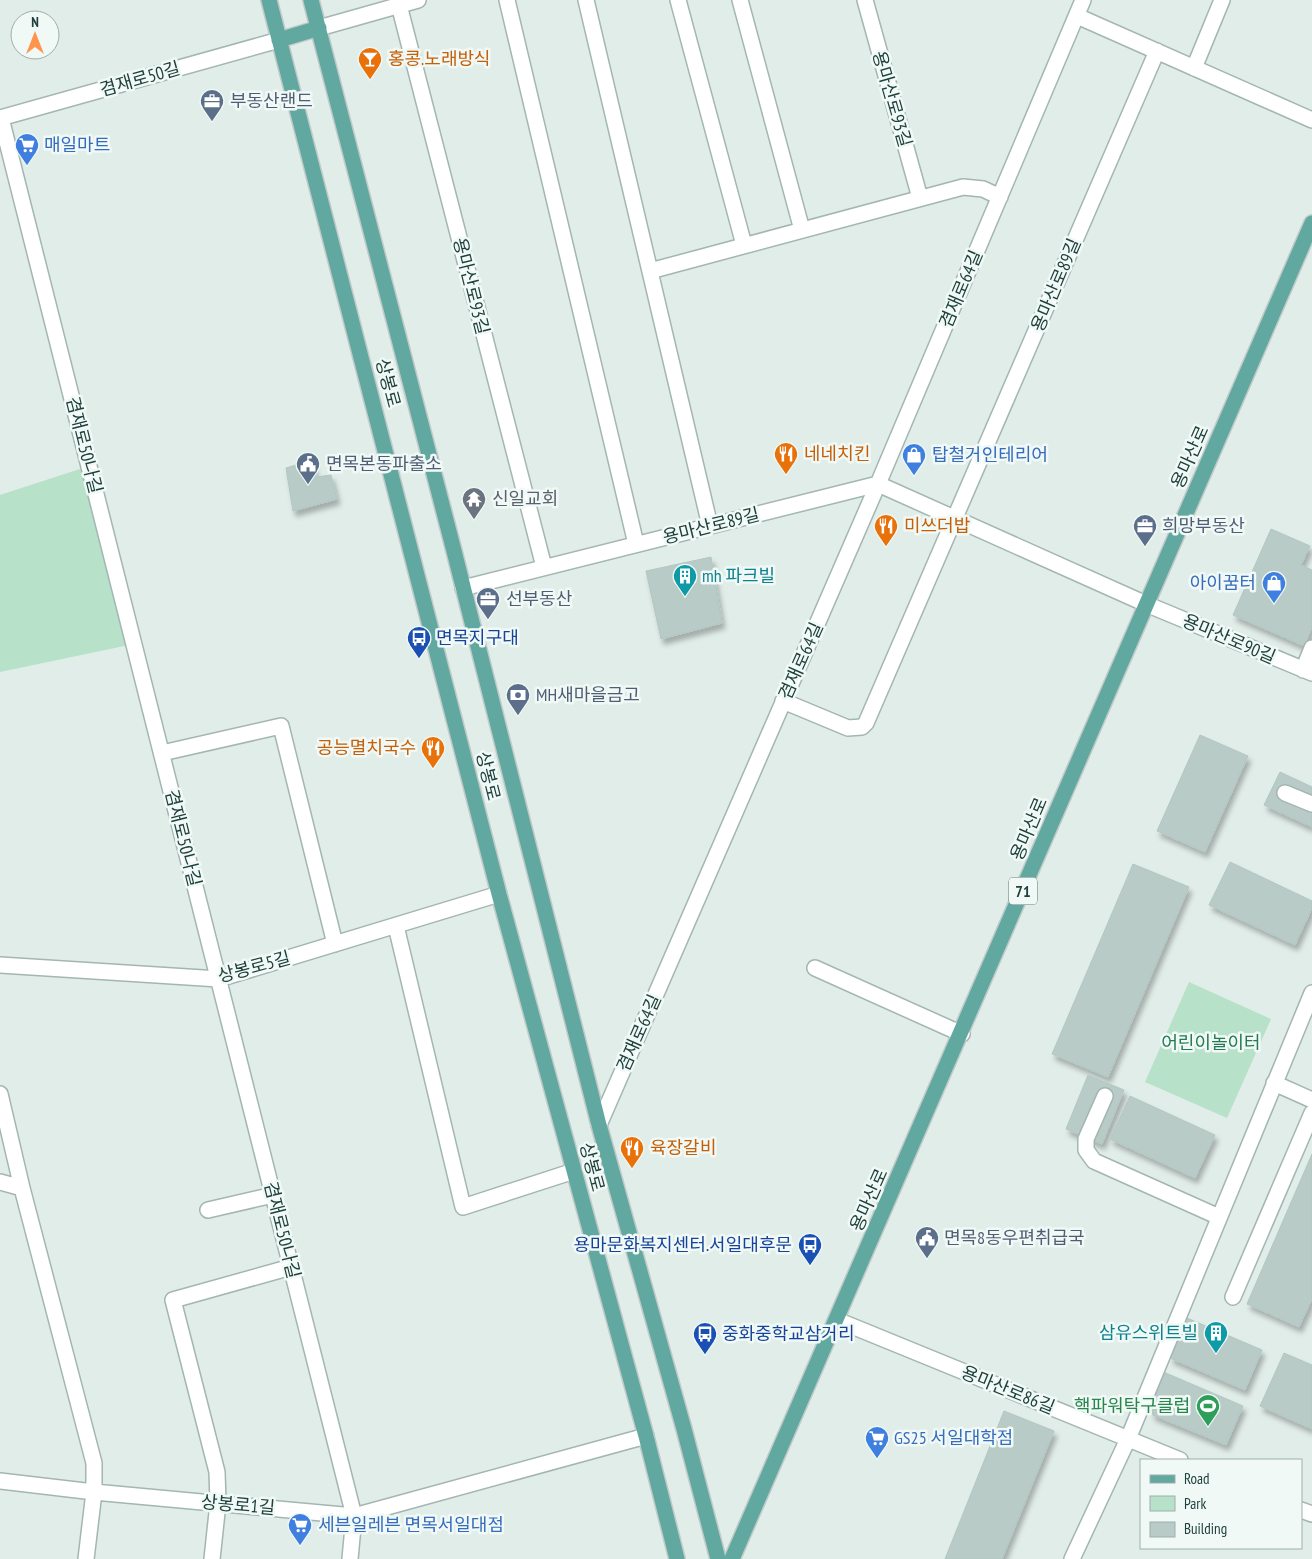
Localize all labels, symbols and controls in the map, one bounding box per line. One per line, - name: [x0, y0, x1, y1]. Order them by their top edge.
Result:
- north arrow: [10, 10, 60, 60]
- text: N: [31, 13, 39, 31]
- bar icon: 홍콩.노래방식: [357, 46, 383, 80]
- place label: 홍콩.노래방식: [388, 47, 491, 70]
- street label: 용마산로93길: [868, 48, 917, 150]
- street label: 겸재로50길: [97, 56, 183, 101]
- office icon: 부동산랜드: [199, 88, 225, 122]
- place label: 부동산랜드: [230, 89, 313, 112]
- supermarket icon: 매일마트: [14, 132, 40, 166]
- place label: 매일마트: [44, 133, 110, 156]
- street label: 용마산로93길: [448, 235, 495, 337]
- street label: 용마산로89길: [1026, 235, 1085, 335]
- street label: 겸재로64길: [934, 246, 987, 331]
- street label: 상봉로: [371, 356, 406, 410]
- street label: 겸재로50나길: [61, 394, 108, 496]
- street label: 용마산로: [1166, 422, 1214, 492]
- restaurant icon: 네네치킨: [773, 441, 799, 475]
- place label: 네네치킨: [804, 442, 870, 465]
- shop icon: 탑철거인테리어: [901, 442, 927, 476]
- place label: 탑철거인테리어: [932, 443, 1048, 466]
- public building icon: 면목본동파출소: [295, 451, 321, 485]
- place label: 면목본동파출소: [326, 452, 442, 475]
- temple icon: 신일교회: [461, 486, 487, 520]
- place label: 신일교회: [492, 487, 558, 510]
- street label: 용마산로89길: [660, 502, 762, 549]
- restaurant icon: 미쓰더밥: [873, 513, 899, 547]
- office icon: 희망부동산: [1132, 513, 1158, 547]
- place label: 미쓰더밥: [904, 514, 970, 537]
- place label: 희망부동산: [1162, 514, 1245, 537]
- building icon: mh 파크빌: [672, 563, 698, 597]
- place label: mh 파크빌: [702, 564, 775, 587]
- shop icon: 아이꿈터: [1261, 570, 1287, 604]
- place label: 아이꿈터: [1190, 571, 1256, 594]
- office icon: 선부동산: [475, 586, 501, 620]
- place label: 선부동산: [506, 587, 572, 610]
- street label: 용마산로90길: [1179, 609, 1279, 668]
- street label: 겸재로64길: [773, 618, 828, 703]
- bus stop icon: 면목지구대: [406, 625, 432, 659]
- place label: 면목지구대: [436, 626, 519, 649]
- bank icon: MH새마을금고: [505, 682, 531, 716]
- place label: MH새마을금고: [536, 683, 640, 706]
- restaurant icon: 공능멸치국수: [420, 735, 446, 769]
- place label: 공능멸치국수: [317, 736, 416, 759]
- street label: 상봉로: [471, 749, 506, 803]
- street label: 겸재로50나길: [160, 787, 207, 889]
- street label: 용마산로: [1005, 794, 1052, 864]
- road number: 71: [1009, 878, 1037, 904]
- street label: 상봉로5길: [215, 946, 293, 987]
- street label: 겸재로64길: [611, 990, 666, 1075]
- park label: 어린이놀이터: [1161, 1031, 1261, 1054]
- restaurant icon: 육장갈비: [619, 1135, 645, 1169]
- place label: 육장갈비: [650, 1136, 716, 1159]
- street label: 상봉로: [575, 1140, 610, 1194]
- street label: 용마산로: [845, 1165, 893, 1235]
- street label: 겸재로50나길: [259, 1179, 306, 1281]
- public building icon: 면목8동우편취급국: [914, 1225, 940, 1259]
- place label: 면목8동우편취급국: [944, 1226, 1085, 1249]
- bus stop icon: 용마문화복지센터.서일대후문: [797, 1232, 823, 1266]
- place label: 용마문화복지센터.서일대후문: [574, 1233, 792, 1256]
- building icon: 삼유스위트빌: [1203, 1320, 1229, 1354]
- bus stop icon: 중화중학교삼거리: [692, 1321, 718, 1355]
- place label: 삼유스위트빌: [1099, 1321, 1198, 1344]
- place label: 중화중학교삼거리: [722, 1322, 854, 1345]
- street label: 용마산로86길: [958, 1360, 1058, 1419]
- sports icon: 핵파워탁구클럽: [1195, 1393, 1221, 1427]
- place label: 핵파워탁구클럽: [1074, 1394, 1190, 1417]
- supermarket icon: GS25 서일대학점: [864, 1425, 890, 1459]
- place label: GS25 서일대학점: [894, 1426, 1013, 1449]
- legend: [1140, 1459, 1302, 1549]
- text: Road: [1184, 1469, 1210, 1488]
- street label: 상봉로1길: [200, 1490, 276, 1519]
- text: Park: [1184, 1494, 1206, 1513]
- supermarket icon: 세븐일레븐 면목서일대점: [287, 1512, 313, 1546]
- place label: 세븐일레븐 면목서일대점: [318, 1513, 504, 1536]
- text: Building: [1184, 1519, 1227, 1538]

